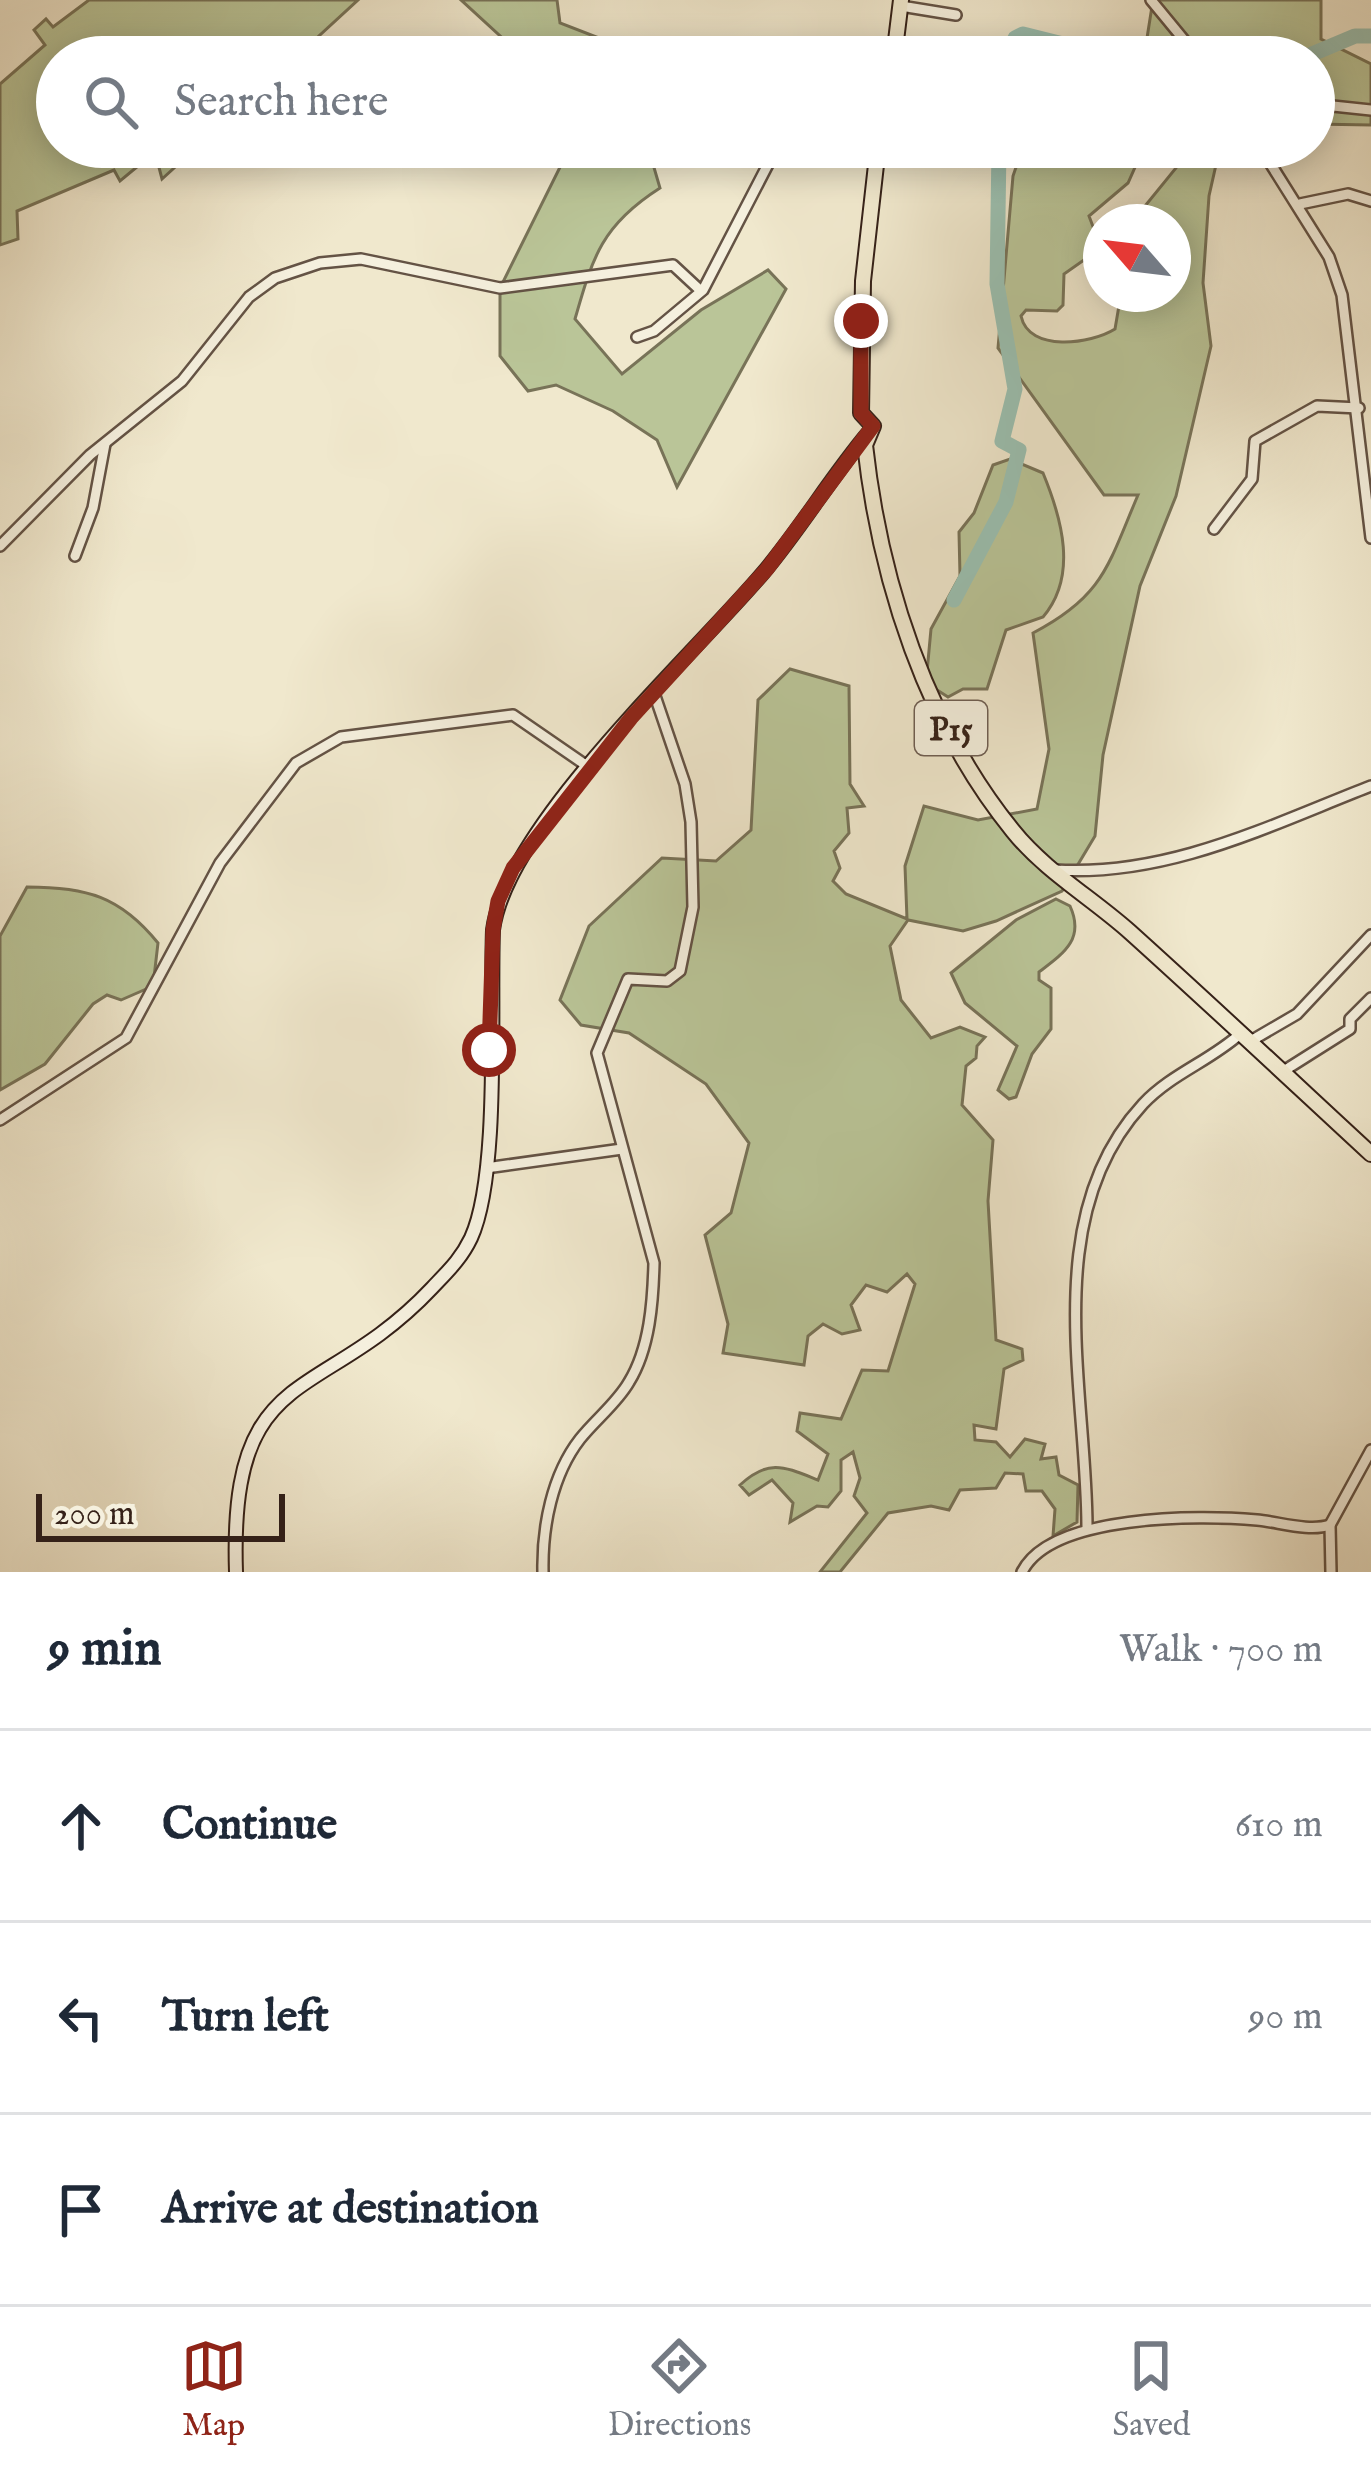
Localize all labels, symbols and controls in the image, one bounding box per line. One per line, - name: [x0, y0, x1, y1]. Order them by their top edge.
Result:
- search box: [36, 36, 1335, 168]
- icon: search: [78, 69, 144, 135]
- text: Search here: [174, 74, 388, 131]
- north arrow: [1083, 204, 1191, 312]
- route end: [834, 294, 888, 348]
- road number: P15: [915, 701, 987, 755]
- route start: [462, 1023, 516, 1077]
- scale bar: [36, 1488, 285, 1541]
- text: 200 m: [54, 1494, 135, 1536]
- text: 9 min: [48, 1618, 162, 1683]
- text: Walk · 700 m: [1119, 1626, 1323, 1675]
- icon: ahead: [48, 1793, 114, 1859]
- text: Continue: [162, 1797, 337, 1854]
- text: 610 m: [1235, 1801, 1323, 1850]
- icon: left: [48, 1985, 114, 2051]
- text: Turn left: [162, 1989, 329, 2046]
- text: 90 m: [1248, 1993, 1323, 2042]
- icon: arrive: [48, 2177, 114, 2243]
- text: Arrive at destination: [162, 2181, 539, 2238]
- tab: Map: [181, 2333, 247, 2447]
- tab: Directions: [608, 2333, 751, 2447]
- tab: Saved: [1112, 2333, 1190, 2447]

